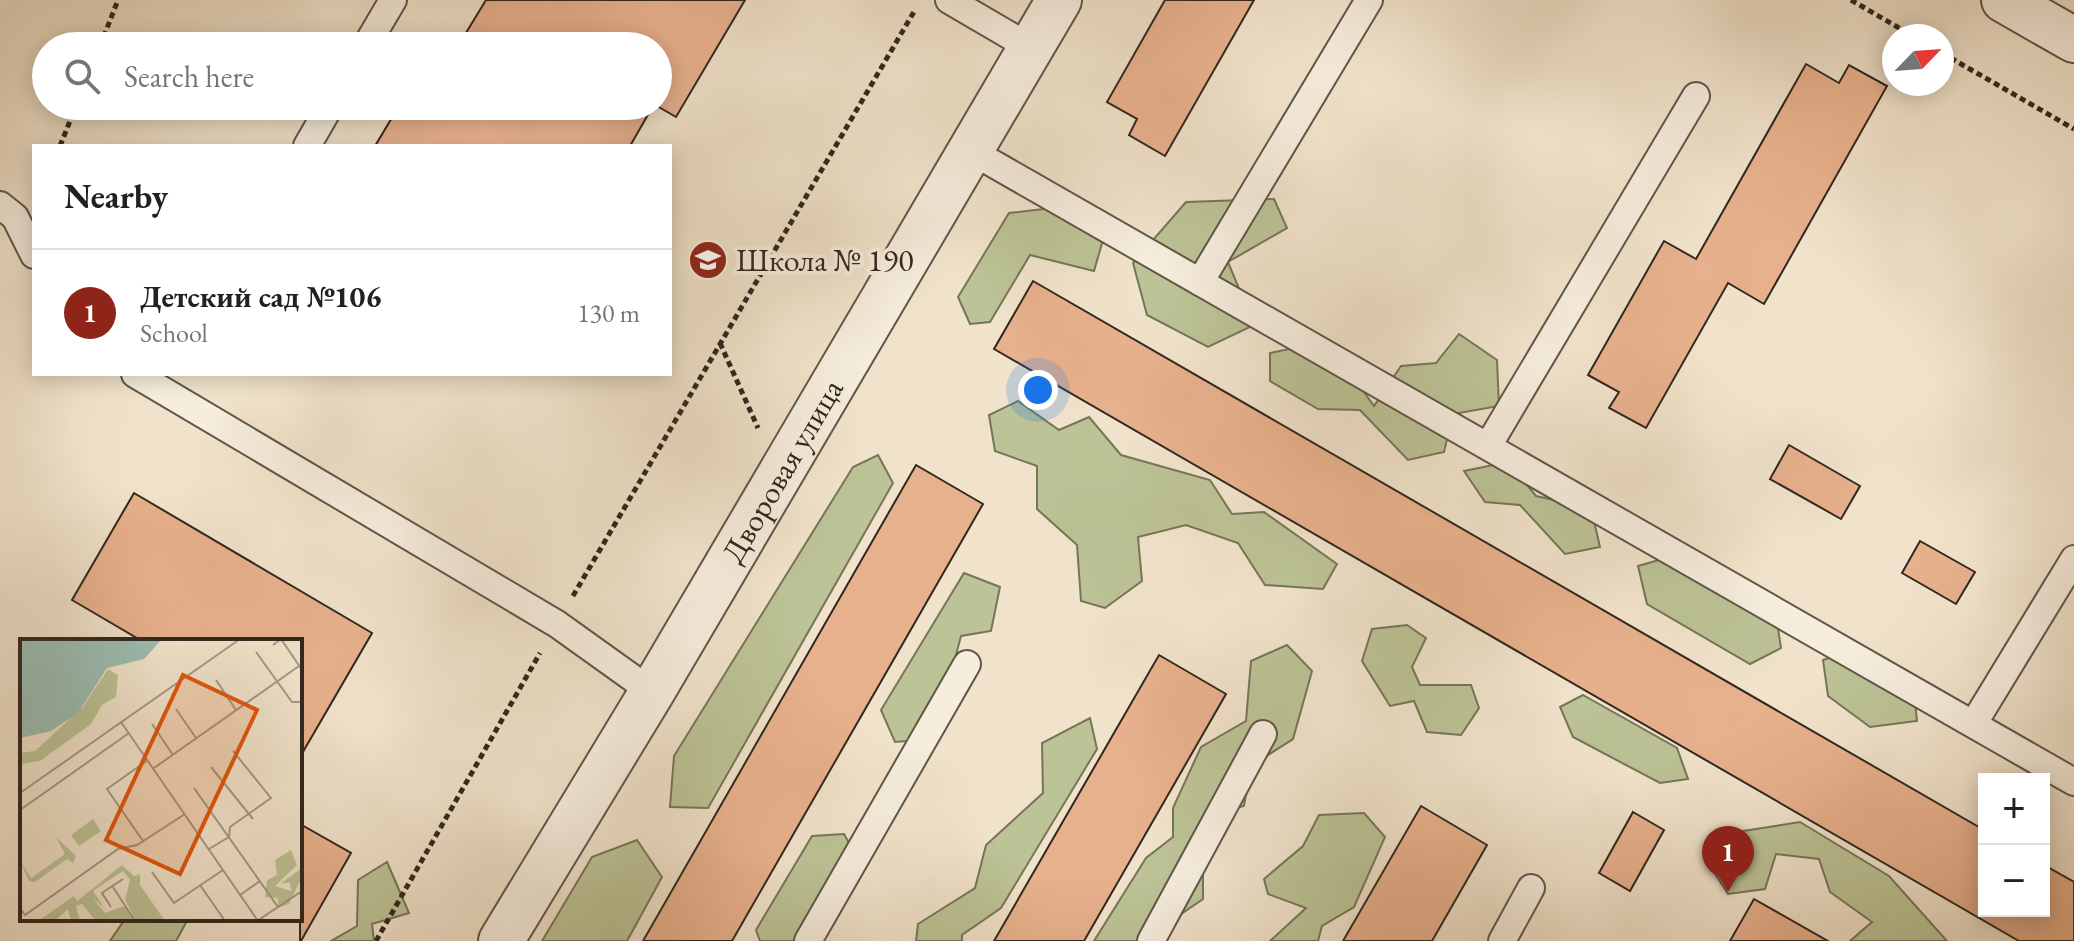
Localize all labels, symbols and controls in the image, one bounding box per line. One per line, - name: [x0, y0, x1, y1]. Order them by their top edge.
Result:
- north arrow: [1882, 24, 1954, 96]
- search box: [32, 32, 672, 120]
- icon: search: [60, 54, 104, 98]
- text: Search here: [124, 57, 254, 96]
- text: Nearby: [64, 174, 168, 218]
- school or university icon: Школа № 190: [687, 239, 729, 281]
- place label: Школа № 190: [736, 239, 914, 281]
- text: Детский сад №106: [140, 277, 381, 316]
- text: 1: [83, 296, 97, 330]
- text: 130 m: [577, 296, 640, 330]
- text: School: [140, 316, 208, 350]
- your location: [1018, 370, 1058, 410]
- street label: Дворовая улица: [712, 371, 853, 570]
- inset map: [20, 639, 302, 921]
- map controls: [1978, 773, 2050, 917]
- button: +: [1978, 773, 2050, 845]
- pin: 1: [1702, 826, 1754, 892]
- button: −: [1978, 845, 2050, 917]

